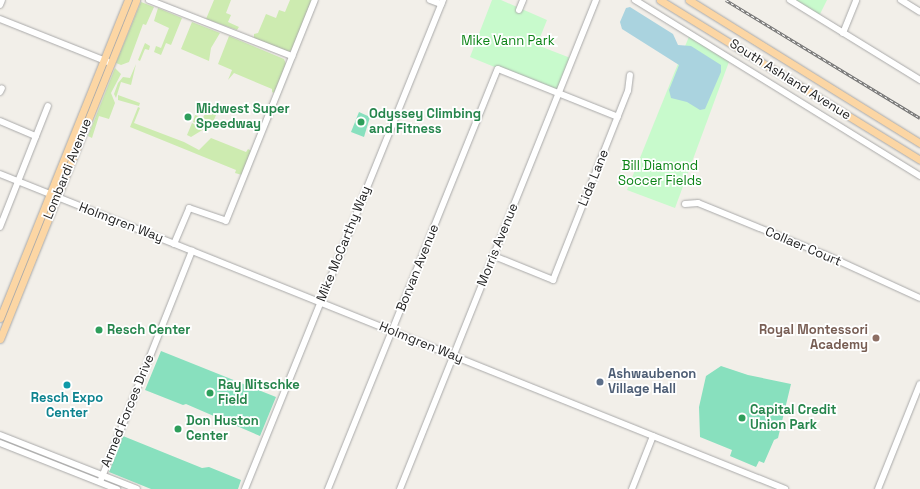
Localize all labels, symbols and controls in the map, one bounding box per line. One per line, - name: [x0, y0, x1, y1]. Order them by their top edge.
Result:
- park label: Mike Vann Park: [461, 33, 555, 49]
- street label: South Ashland Avenue: [726, 36, 854, 124]
- place label: Midwest Super Speedway: [196, 102, 290, 133]
- place label: Odyssey Climbing and Fitness: [369, 107, 481, 138]
- marker: Midwest Super Speedway: [183, 112, 193, 122]
- street label: Lombardi Avenue: [41, 116, 95, 222]
- marker: Odyssey Climbing and Fitness: [356, 117, 366, 127]
- street label: Lida Lane: [576, 147, 612, 209]
- park label: Bill Diamond Soccer Fields: [618, 159, 702, 190]
- street label: Mike McCarthy Way: [314, 184, 374, 304]
- street label: Holmgren Way: [76, 200, 166, 246]
- street label: Morris Avenue: [474, 201, 522, 289]
- street label: Borvan Avenue: [393, 222, 443, 314]
- street label: Collaer Court: [763, 224, 843, 270]
- street label: Holmgren Way: [377, 319, 465, 367]
- place label: Resch Center: [107, 322, 190, 338]
- place label: Royal Montessori Academy: [759, 323, 868, 354]
- marker: Resch Center: [94, 325, 104, 335]
- marker: Royal Montessori Academy: [871, 333, 881, 343]
- street label: Armed Forces Drive: [98, 352, 158, 470]
- place label: Ashwaubenon Village Hall: [608, 367, 696, 398]
- marker: Ashwaubenon Village Hall: [595, 377, 605, 387]
- place label: Ray Nitschke Field: [218, 378, 300, 409]
- marker: Resch Expo Center: [62, 380, 72, 390]
- marker: Ray Nitschke Field: [205, 388, 215, 398]
- place label: Resch Expo Center: [31, 391, 103, 422]
- place label: Capital Credit Union Park: [750, 403, 836, 434]
- marker: Capital Credit Union Park: [737, 413, 747, 423]
- place label: Don Huston Center: [186, 414, 259, 445]
- marker: Don Huston Center: [173, 424, 183, 434]

